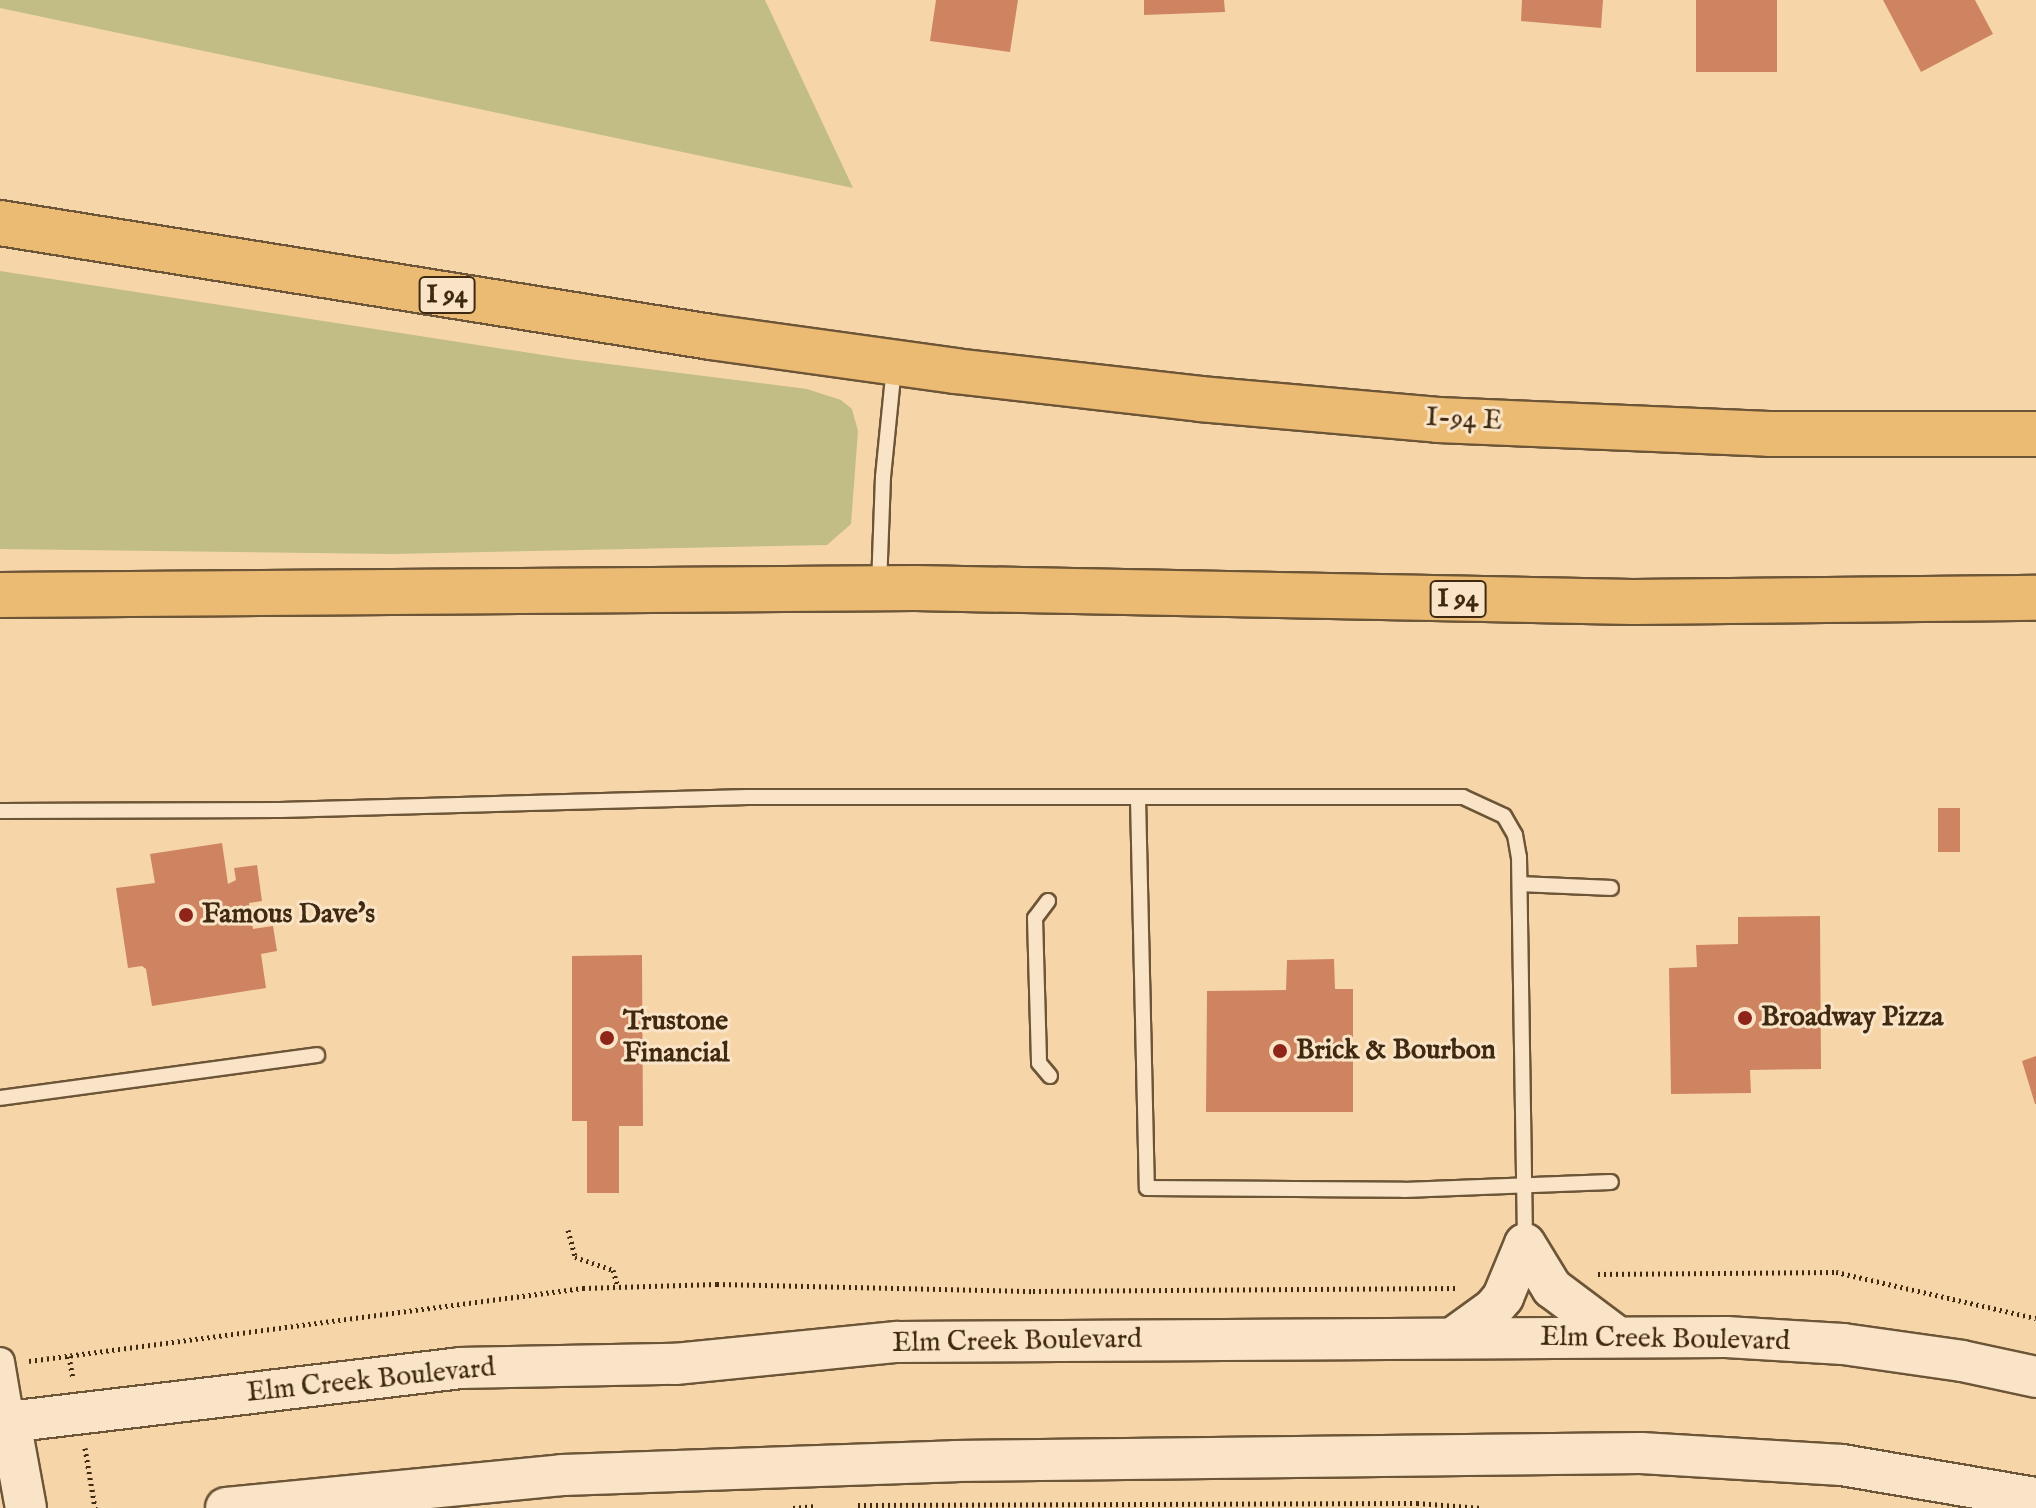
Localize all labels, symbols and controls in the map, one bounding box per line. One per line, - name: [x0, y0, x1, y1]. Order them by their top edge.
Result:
- road number: I 94: [417, 273, 477, 317]
- street label: I-94 E: [1425, 401, 1503, 439]
- road number: I 94: [1428, 577, 1488, 621]
- place label: Famous Dave's: [202, 898, 375, 932]
- marker: Famous Dave's: [177, 906, 195, 924]
- place label: Broadway Pizza: [1761, 1001, 1943, 1035]
- place label: Trustone Financial: [623, 1005, 729, 1071]
- marker: Broadway Pizza: [1736, 1009, 1754, 1027]
- marker: Trustone Financial: [598, 1029, 616, 1047]
- place label: Brick & Bourbon: [1296, 1034, 1496, 1068]
- marker: Brick & Bourbon: [1271, 1042, 1289, 1060]
- street label: Elm Creek Boulevard: [1540, 1321, 1790, 1359]
- street label: Elm Creek Boulevard: [892, 1323, 1142, 1361]
- street label: Elm Creek Boulevard: [245, 1351, 497, 1411]

